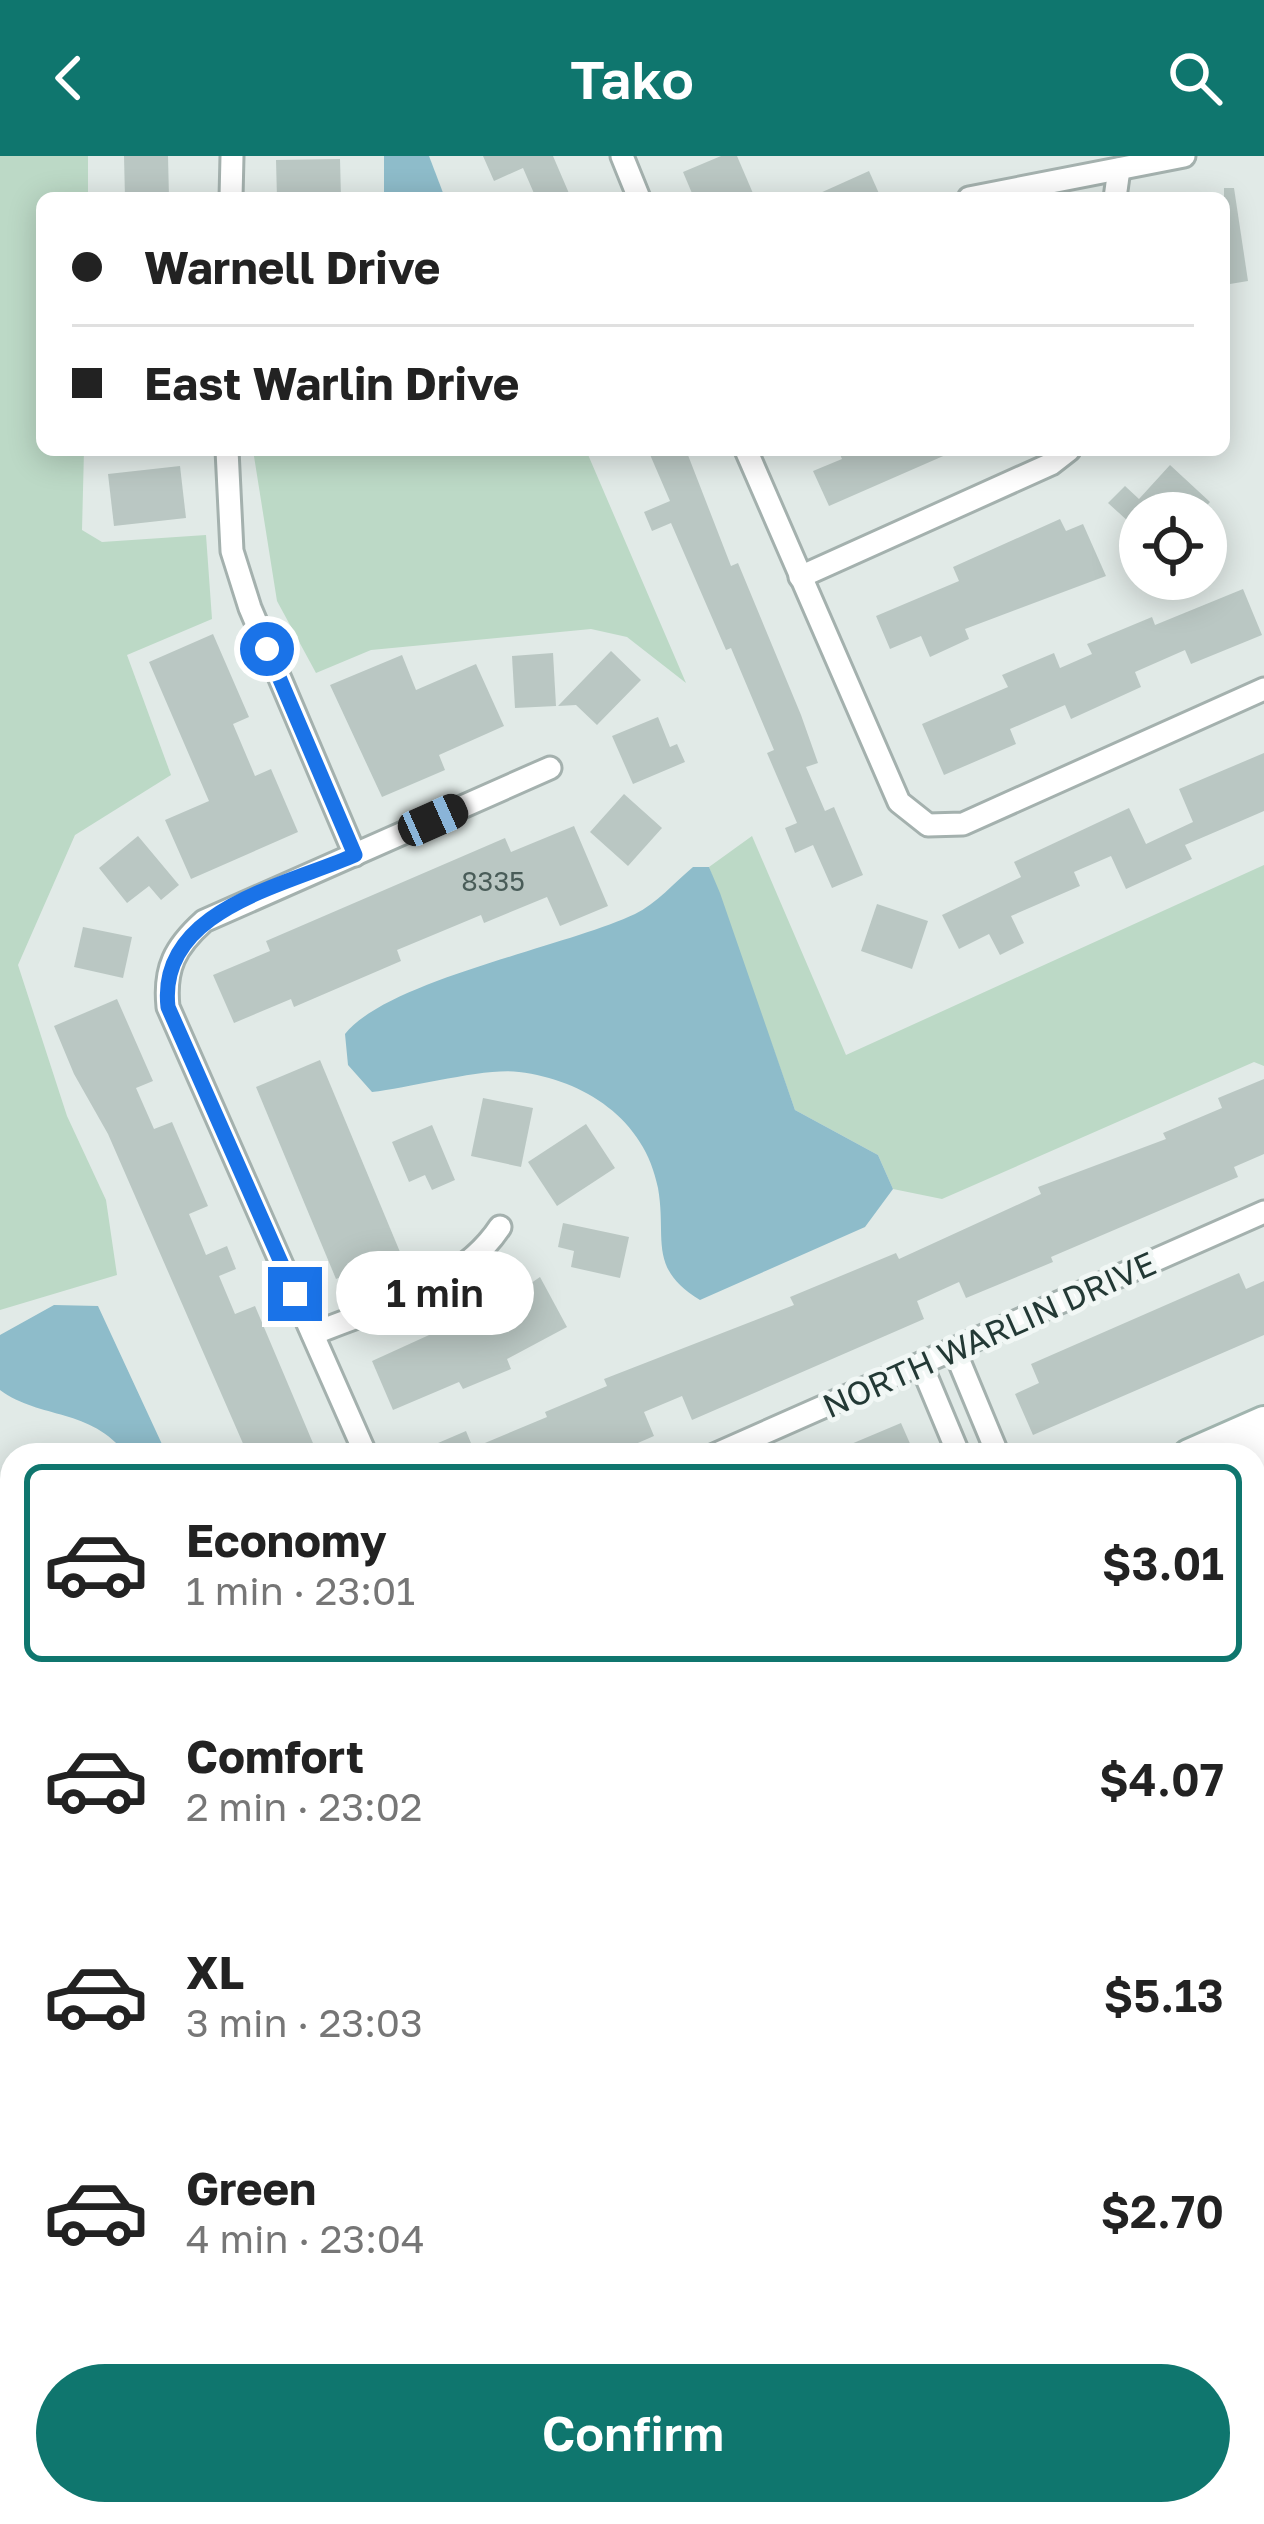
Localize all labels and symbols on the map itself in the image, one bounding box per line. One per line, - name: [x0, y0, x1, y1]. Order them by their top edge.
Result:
- route start: [240, 622, 294, 676]
- car: [393, 789, 473, 851]
- house number: 8335: [461, 865, 525, 897]
- street label: NORTH WARLIN DRIVE: [816, 1243, 1162, 1425]
- callout: 1 min: [337, 1252, 535, 1336]
- route end: [268, 1267, 322, 1321]

